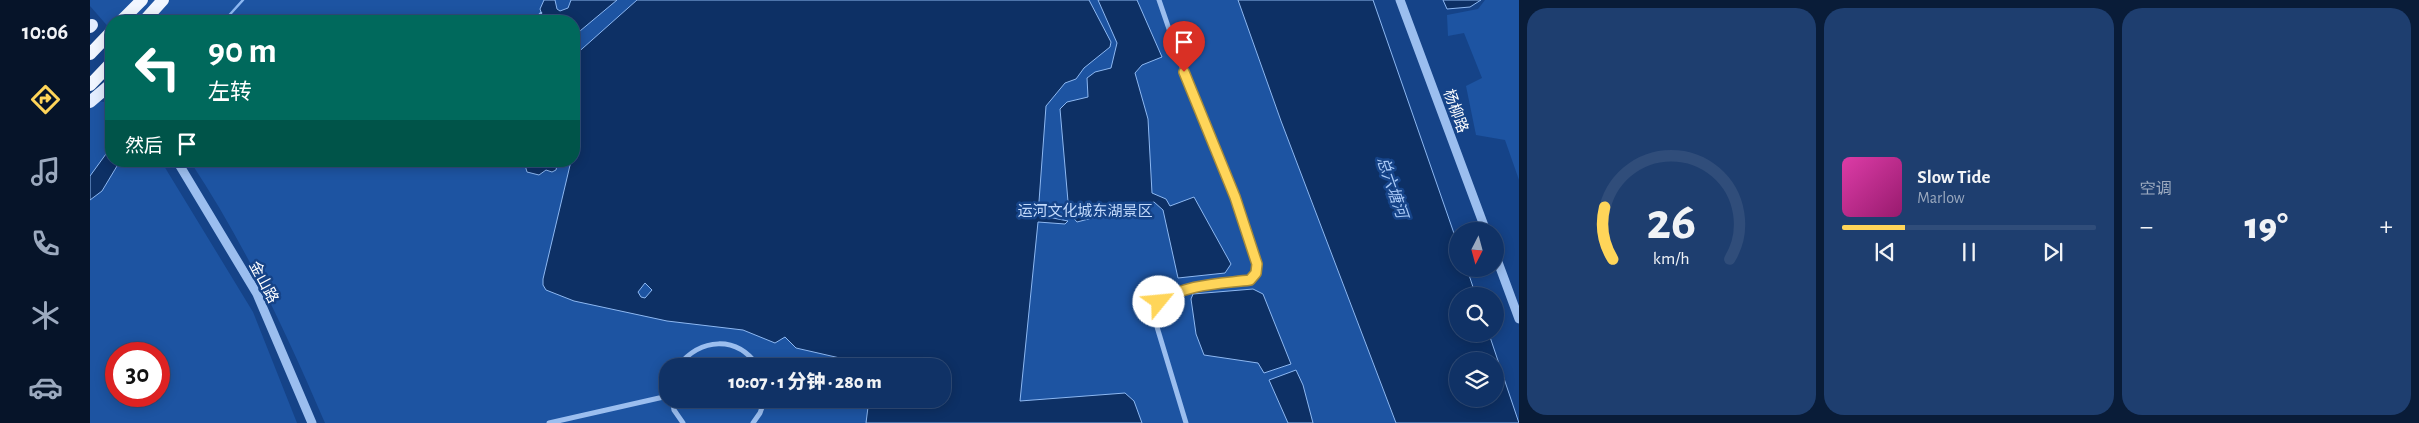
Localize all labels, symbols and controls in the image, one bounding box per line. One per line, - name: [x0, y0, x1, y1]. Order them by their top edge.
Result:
- text: 10:06: [22, 21, 68, 43]
- pin: [1163, 21, 1205, 72]
- icon: arrive: [1170, 28, 1198, 56]
- text: 90 m: [208, 34, 277, 69]
- icon: left: [125, 35, 190, 100]
- text: 左转: [208, 81, 252, 103]
- icon: directions: [28, 82, 63, 117]
- street label: 杨柳路: [1441, 87, 1471, 135]
- icon: arrive: [173, 130, 201, 158]
- text: 然后: [125, 137, 163, 156]
- icon: music: [28, 154, 63, 189]
- water label: 总六塘河: [1374, 154, 1412, 223]
- text: Slow Tide: [1917, 168, 1990, 187]
- text: 空调: [2140, 181, 2172, 197]
- text: Marlow: [1917, 190, 1965, 206]
- text: 26: [1647, 196, 1696, 248]
- park label: 运河文化城东湖景区: [1017, 202, 1153, 219]
- text: 19°: [2244, 208, 2288, 246]
- text: −: [2140, 213, 2153, 241]
- text: +: [2380, 213, 2393, 241]
- north arrow: [1449, 222, 1504, 278]
- map controls: [1449, 222, 1504, 407]
- icon: phone: [28, 226, 63, 261]
- icon: previous: [1871, 238, 1899, 266]
- icon: pause: [1955, 238, 1983, 266]
- icon: next: [2039, 238, 2067, 266]
- text: km/h: [1653, 250, 1690, 268]
- street label: 金山路: [246, 258, 282, 306]
- position arrow: [1132, 275, 1184, 327]
- button: search: [1449, 287, 1504, 342]
- icon: climate: [28, 298, 63, 333]
- speed limit sign: 30: [105, 342, 170, 407]
- button: layers: [1449, 352, 1504, 407]
- icon: car: [28, 370, 63, 405]
- text: 10:07 · 1 分钟 · 280 m: [728, 373, 882, 392]

